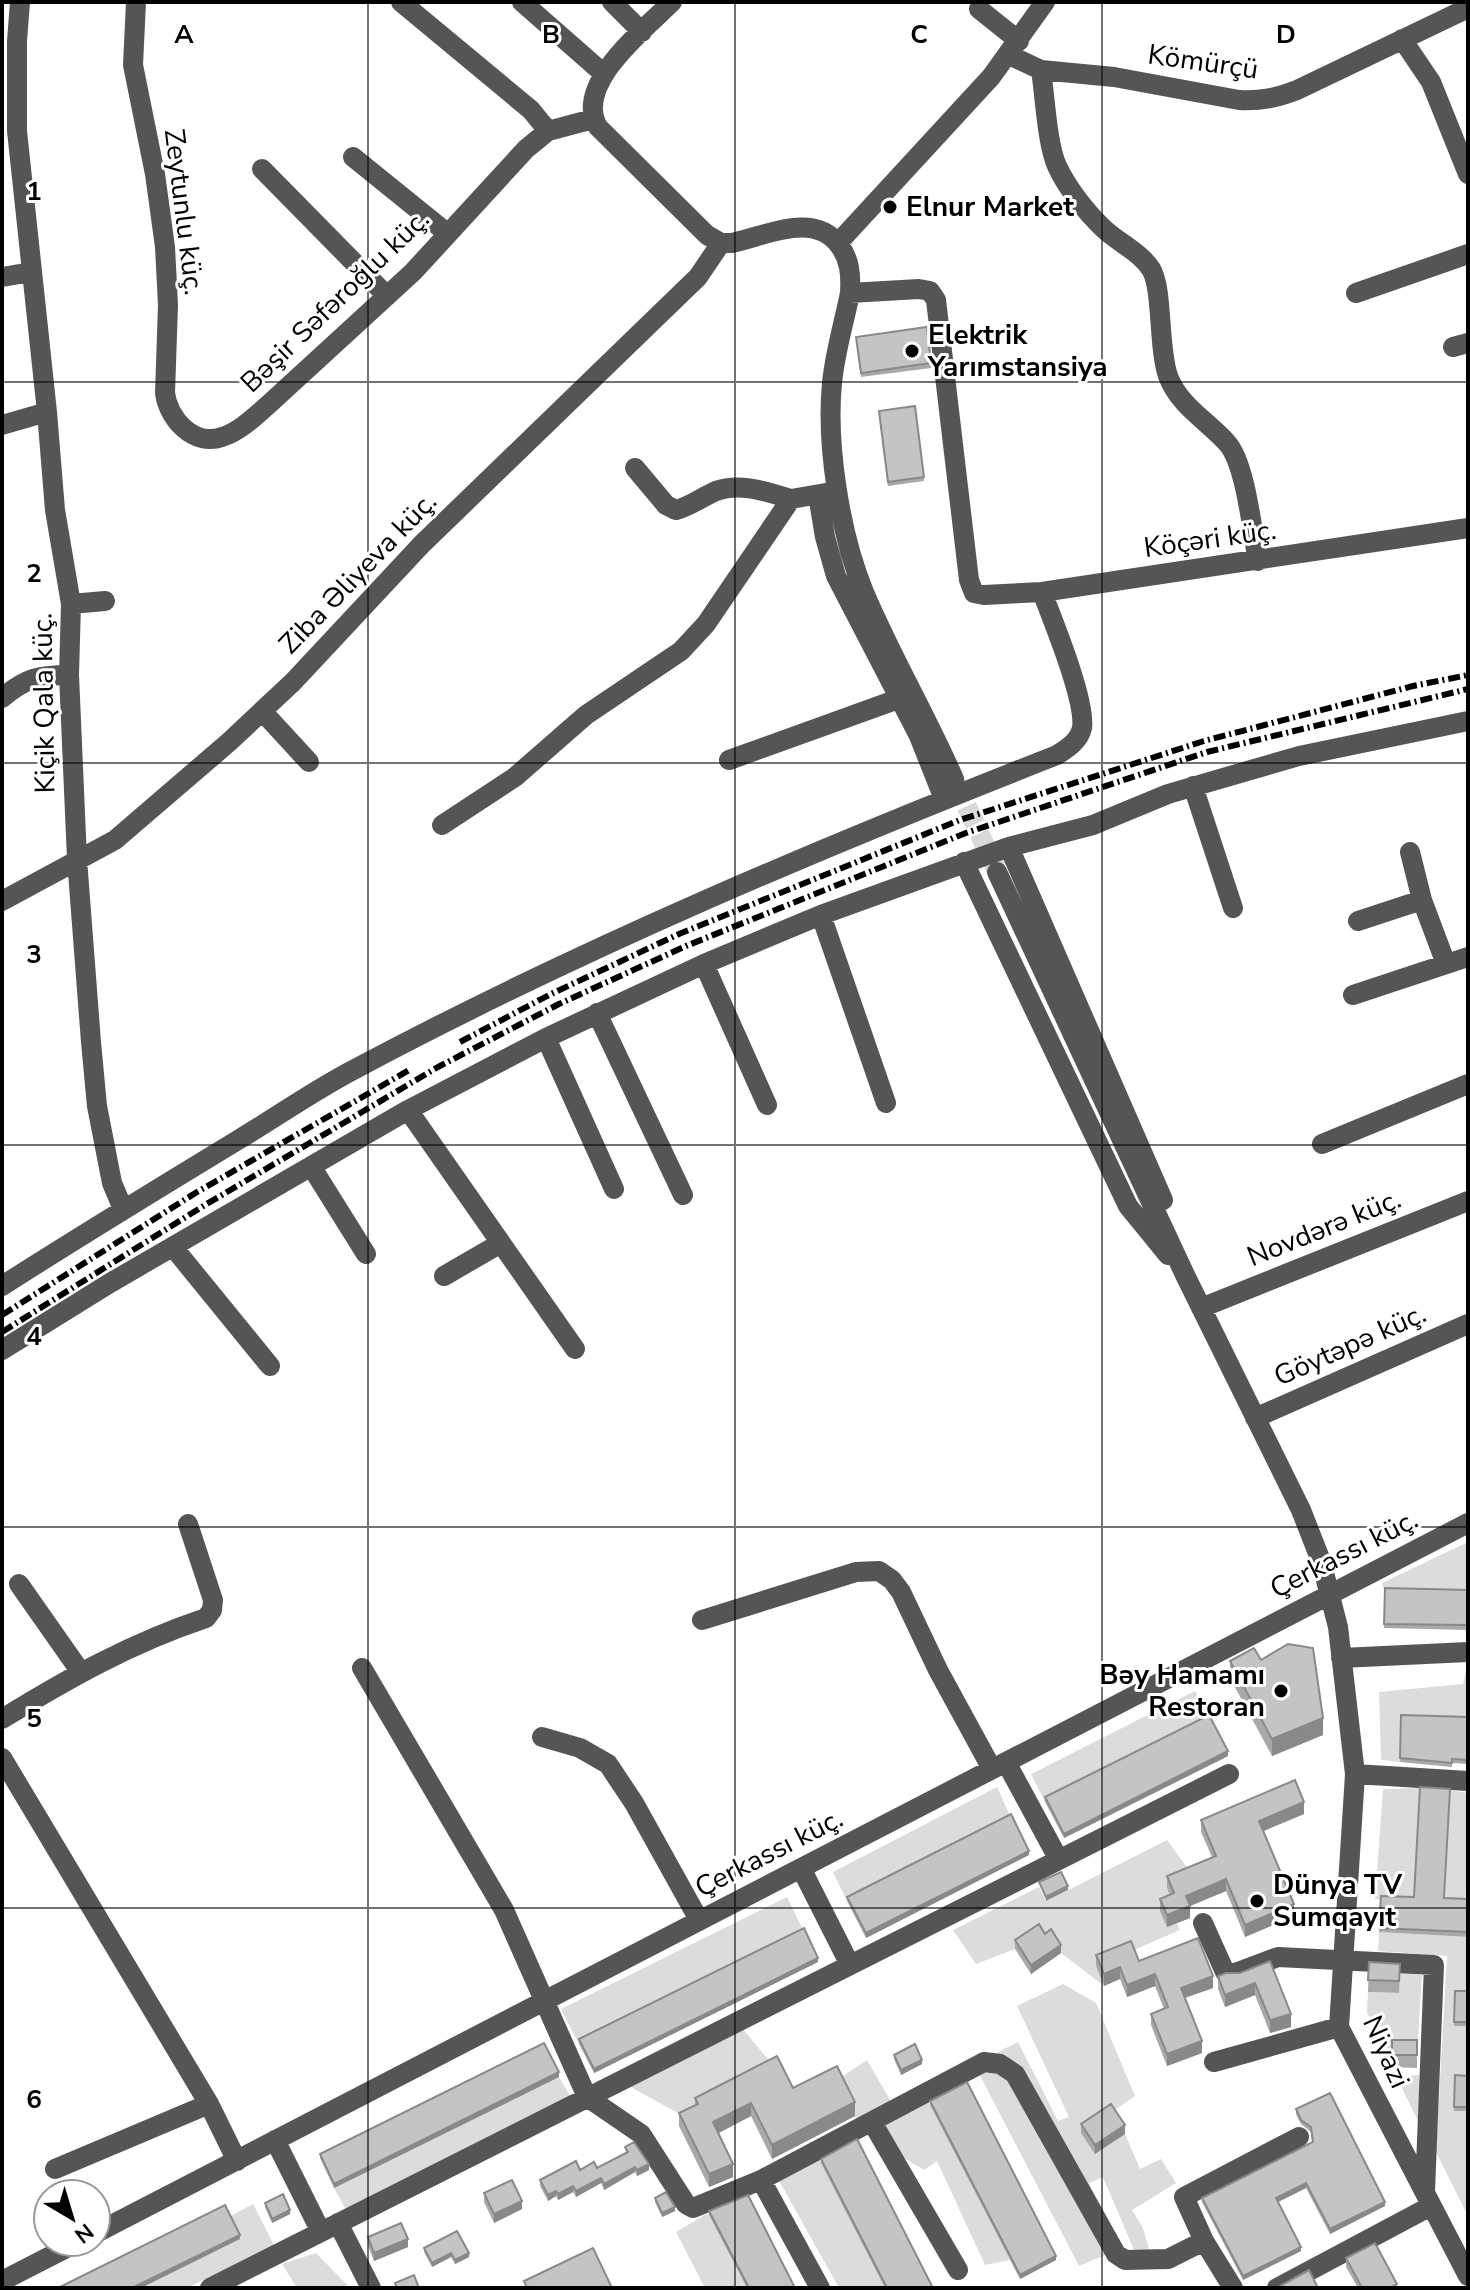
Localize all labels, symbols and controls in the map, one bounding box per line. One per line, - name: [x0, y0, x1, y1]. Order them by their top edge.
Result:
- text: A: [174, 17, 194, 52]
- text: B: [542, 17, 560, 52]
- text: C: [910, 17, 928, 52]
- text: D: [1276, 17, 1296, 52]
- street label: Kömürçü: [1145, 35, 1261, 89]
- street label: Zeytunlu küç.: [155, 127, 213, 297]
- text: 1: [26, 174, 42, 209]
- place label: Elnur Market: [906, 188, 1074, 226]
- marker: Elnur Market: [881, 198, 899, 216]
- street label: Bəşir Səfəroğlu küç.: [232, 201, 438, 401]
- place label: Elektrik Yarımstansiya: [927, 316, 1108, 386]
- marker: Elektrik Yarımstansiya: [903, 342, 921, 360]
- street label: Ziba Əliyeva küç.: [271, 484, 445, 662]
- street label: Köçəri küç.: [1141, 511, 1279, 567]
- text: 2: [26, 556, 42, 591]
- street label: Kiçik Qala küç.: [23, 612, 65, 794]
- text: 3: [26, 937, 42, 972]
- street label: Novdərə küç.: [1241, 1180, 1407, 1276]
- street label: Göytəpə küç.: [1268, 1295, 1432, 1395]
- text: 4: [26, 1319, 42, 1354]
- street label: Çerkassı küç.: [1263, 1500, 1425, 1608]
- place label: Bәy Hamamı Restoran: [1099, 1656, 1265, 1726]
- marker: Bәy Hamamı Restoran: [1272, 1682, 1290, 1700]
- text: 5: [26, 1701, 42, 1736]
- street label: Çerkassı küç.: [688, 1799, 850, 1907]
- place label: Dünya TV Sumqayıt: [1273, 1866, 1403, 1936]
- marker: Dünya TV Sumqayıt: [1248, 1892, 1266, 1910]
- street label: Niyazi: [1353, 2010, 1419, 2094]
- text: 6: [26, 2082, 42, 2117]
- north arrow: [32, 2178, 112, 2258]
- text: N: [68, 2216, 99, 2250]

